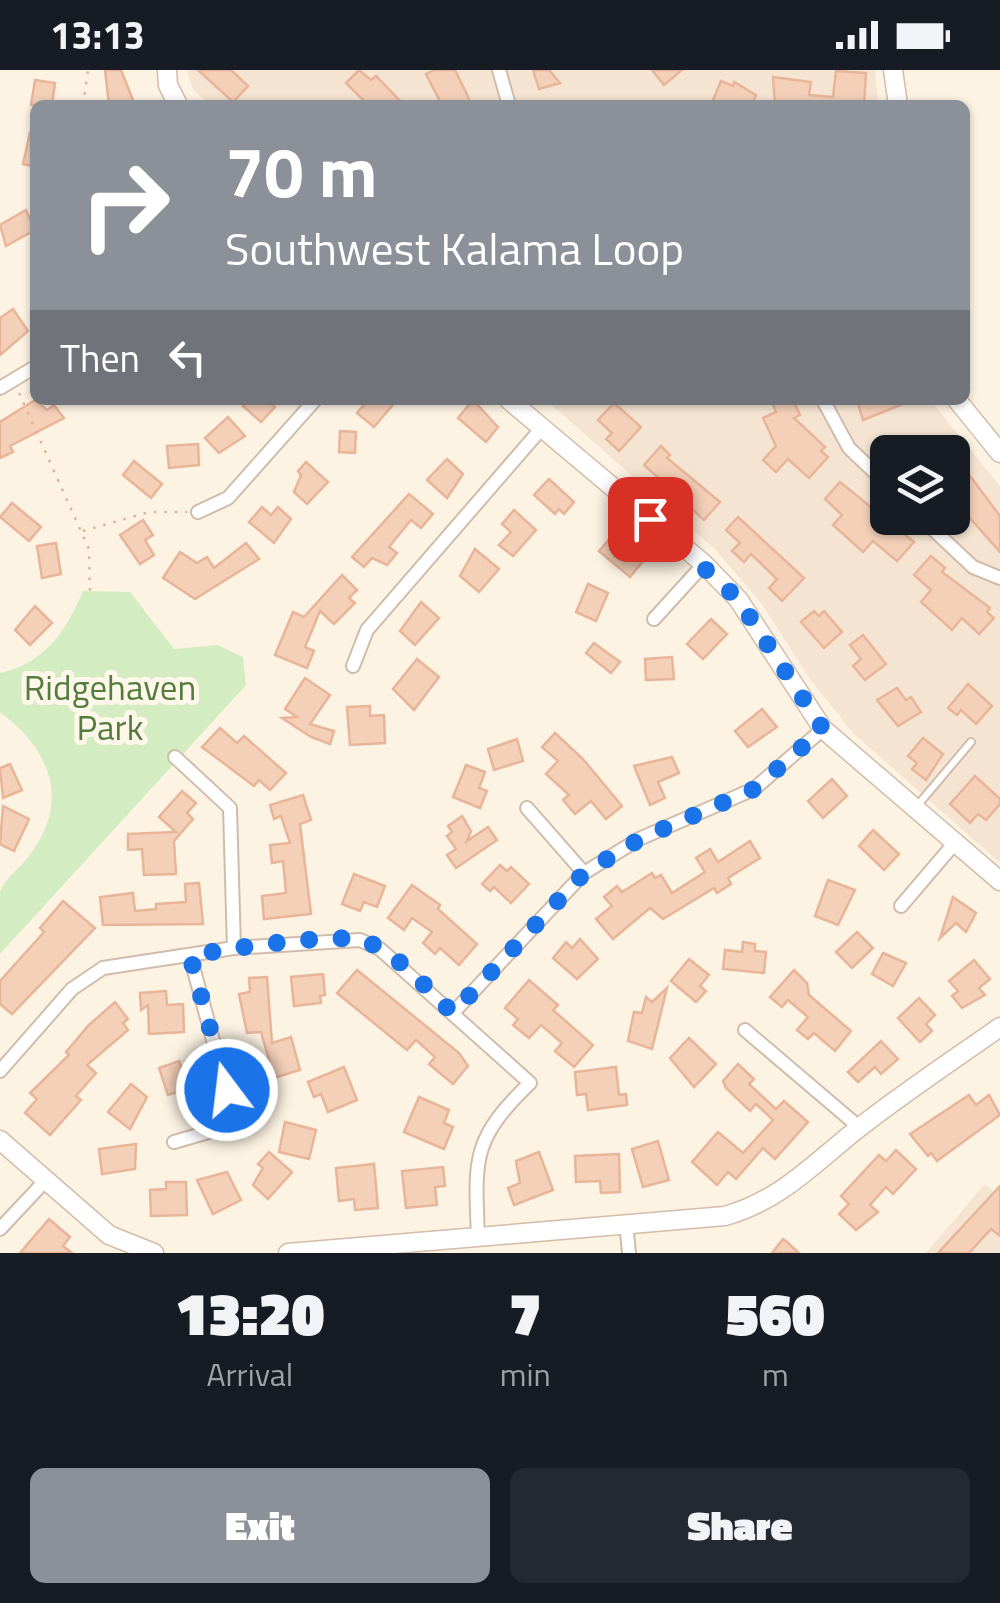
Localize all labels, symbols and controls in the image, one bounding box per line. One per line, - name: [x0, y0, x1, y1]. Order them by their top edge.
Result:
- text: 13:13: [50, 6, 145, 64]
- text: 70 m: [225, 118, 378, 224]
- icon: right: [60, 140, 190, 270]
- text: Southwest Kalama Loop: [225, 214, 684, 282]
- text: Then: [60, 329, 140, 387]
- icon: left: [160, 330, 215, 385]
- map controls: [870, 435, 970, 535]
- button: layers: [870, 435, 970, 535]
- pin: [608, 477, 693, 562]
- icon: arrive: [623, 492, 678, 547]
- park label: Ridgehaven Park: [24, 660, 196, 754]
- position arrow: [175, 1038, 279, 1142]
- text: 13:20: [175, 1267, 324, 1358]
- text: 7: [509, 1267, 542, 1358]
- text: 560: [726, 1267, 825, 1358]
- text: Arrival: [206, 1350, 293, 1398]
- text: min: [500, 1350, 551, 1398]
- text: m: [762, 1350, 789, 1398]
- button: Exit: [30, 1468, 490, 1583]
- button: Share: [510, 1468, 970, 1583]

